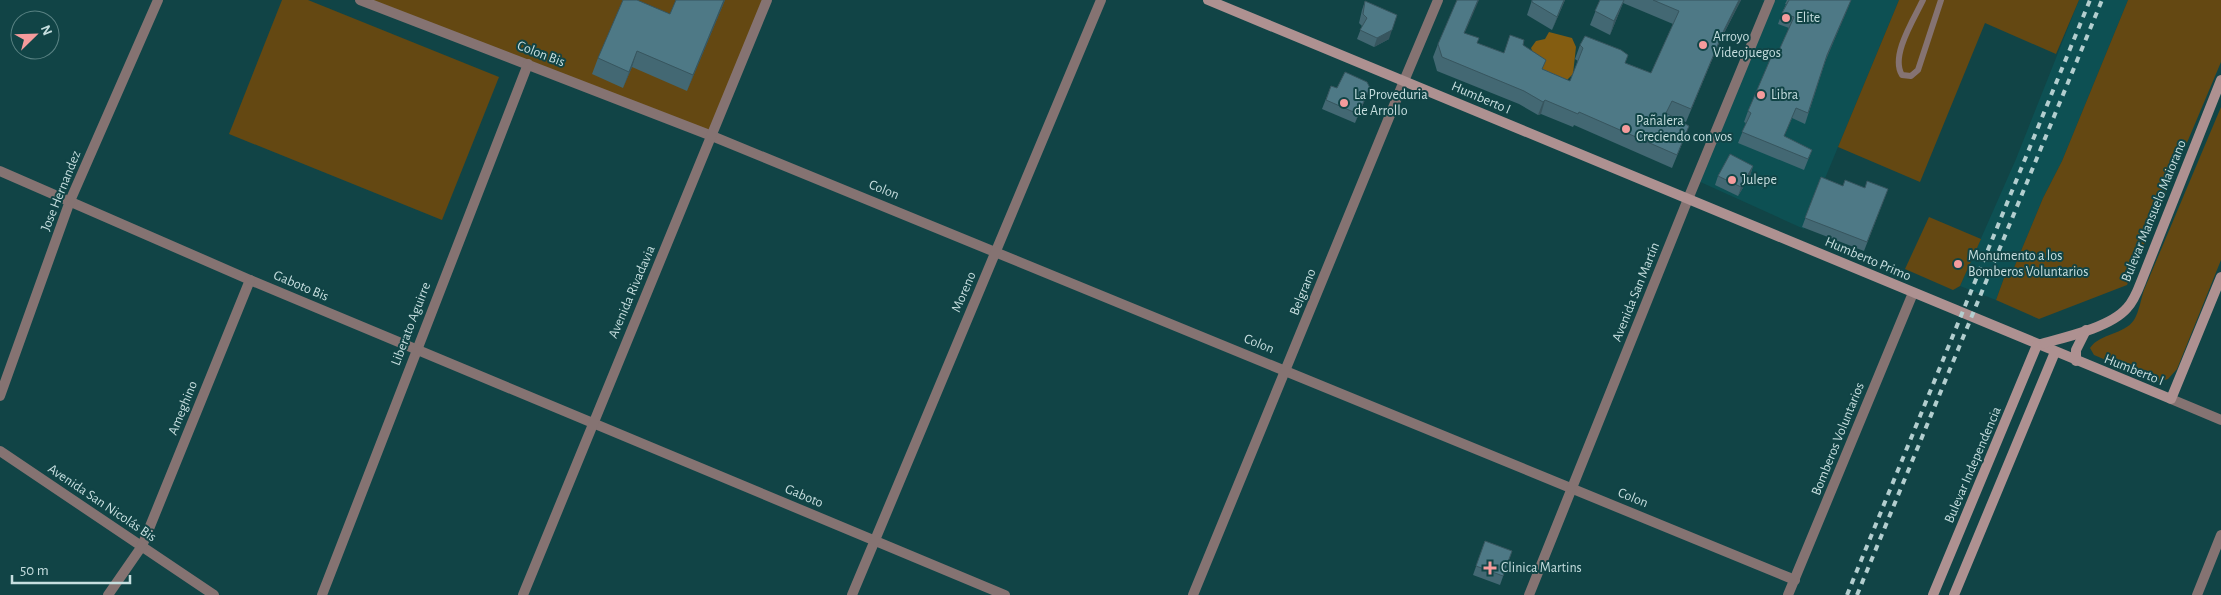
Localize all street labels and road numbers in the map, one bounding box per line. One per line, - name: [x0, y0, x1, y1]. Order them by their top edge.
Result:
- street label: Colon Bis: [515, 39, 567, 69]
- street label: Humberto I: [1449, 79, 1513, 117]
- street label: Bulevar Mansuelo Maiorano: [2119, 138, 2189, 284]
- street label: Jose Hernandez: [39, 149, 84, 233]
- street label: Colon: [867, 178, 901, 202]
- street label: Humberto Primo: [1823, 235, 1913, 284]
- street label: Avenida San Martín: [1610, 240, 1662, 344]
- street label: Avenida Rivadavia: [606, 243, 658, 340]
- street label: Belgrano: [1287, 267, 1319, 317]
- street label: Gaboto Bis: [271, 268, 331, 304]
- street label: Moreno: [949, 270, 979, 314]
- street label: Liberato Aguirre: [389, 280, 433, 368]
- street label: Colon: [1242, 332, 1276, 356]
- street label: Humberto I: [2102, 352, 2166, 388]
- street label: Ameghino: [166, 379, 200, 437]
- street label: Bomberos Voluntarios: [1809, 381, 1867, 497]
- street label: Bulevar Independencia: [1942, 404, 2004, 525]
- street label: Avenida San Nicolás Bis: [45, 462, 159, 544]
- street label: Gaboto: [783, 482, 825, 510]
- street label: Colon: [1616, 486, 1650, 510]

